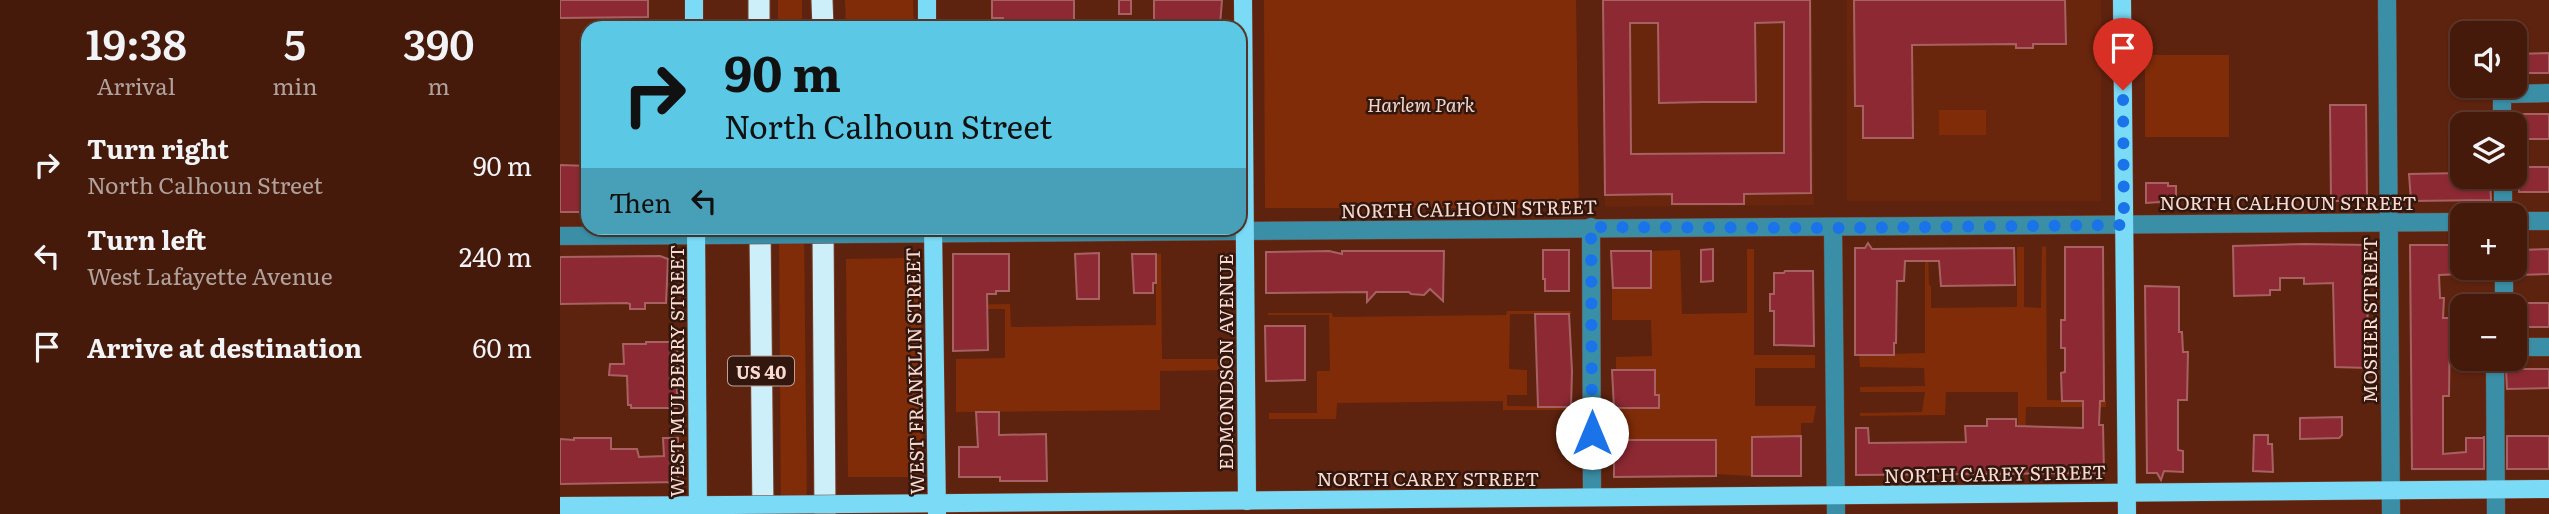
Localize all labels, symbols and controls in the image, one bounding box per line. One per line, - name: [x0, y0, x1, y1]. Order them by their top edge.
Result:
- text: 19:38: [85, 11, 187, 73]
- text: 5: [284, 11, 306, 73]
- text: 390: [403, 11, 475, 73]
- pin: [2093, 18, 2153, 90]
- map controls: [2450, 21, 2527, 371]
- button: sound: [2450, 21, 2527, 98]
- icon: arrive: [2104, 29, 2142, 67]
- text: 90 m: [724, 34, 841, 107]
- icon: right: [609, 49, 700, 140]
- text: Arrival: [97, 68, 175, 102]
- text: min: [272, 68, 317, 102]
- text: m: [428, 68, 450, 102]
- park label: Harlem Park: [1367, 90, 1476, 118]
- text: North Calhoun Street: [724, 101, 1052, 149]
- button: layers: [2450, 112, 2527, 189]
- text: Turn right: [87, 128, 229, 167]
- text: 90 m: [473, 145, 532, 184]
- icon: right: [28, 146, 66, 184]
- text: North Calhoun Street: [87, 167, 323, 201]
- text: Then: [609, 182, 671, 221]
- icon: left: [685, 182, 723, 220]
- street label: NORTH CALHOUN STREET: [2160, 188, 2416, 216]
- street label: NORTH CALHOUN STREET: [1340, 192, 1598, 224]
- button: +: [2450, 203, 2527, 280]
- text: Turn left: [87, 219, 206, 258]
- text: 240 m: [459, 236, 532, 275]
- icon: left: [28, 237, 66, 275]
- street label: MOSHER STREET: [2355, 237, 2383, 403]
- street label: WEST MULBERRY STREET: [662, 245, 690, 497]
- street label: WEST FRANKLIN STREET: [898, 247, 930, 495]
- street label: EDMONDSON AVENUE: [1211, 254, 1239, 470]
- text: West Lafayette Avenue: [87, 258, 333, 292]
- button: −: [2450, 294, 2527, 371]
- text: Arrive at destination: [87, 327, 362, 366]
- text: 60 m: [473, 327, 532, 366]
- icon: arrive: [28, 328, 66, 366]
- road number: US 40: [728, 356, 794, 386]
- position arrow: [1555, 396, 1629, 470]
- street label: NORTH CAREY STREET: [1884, 457, 2106, 489]
- street label: NORTH CAREY STREET: [1317, 464, 1539, 492]

